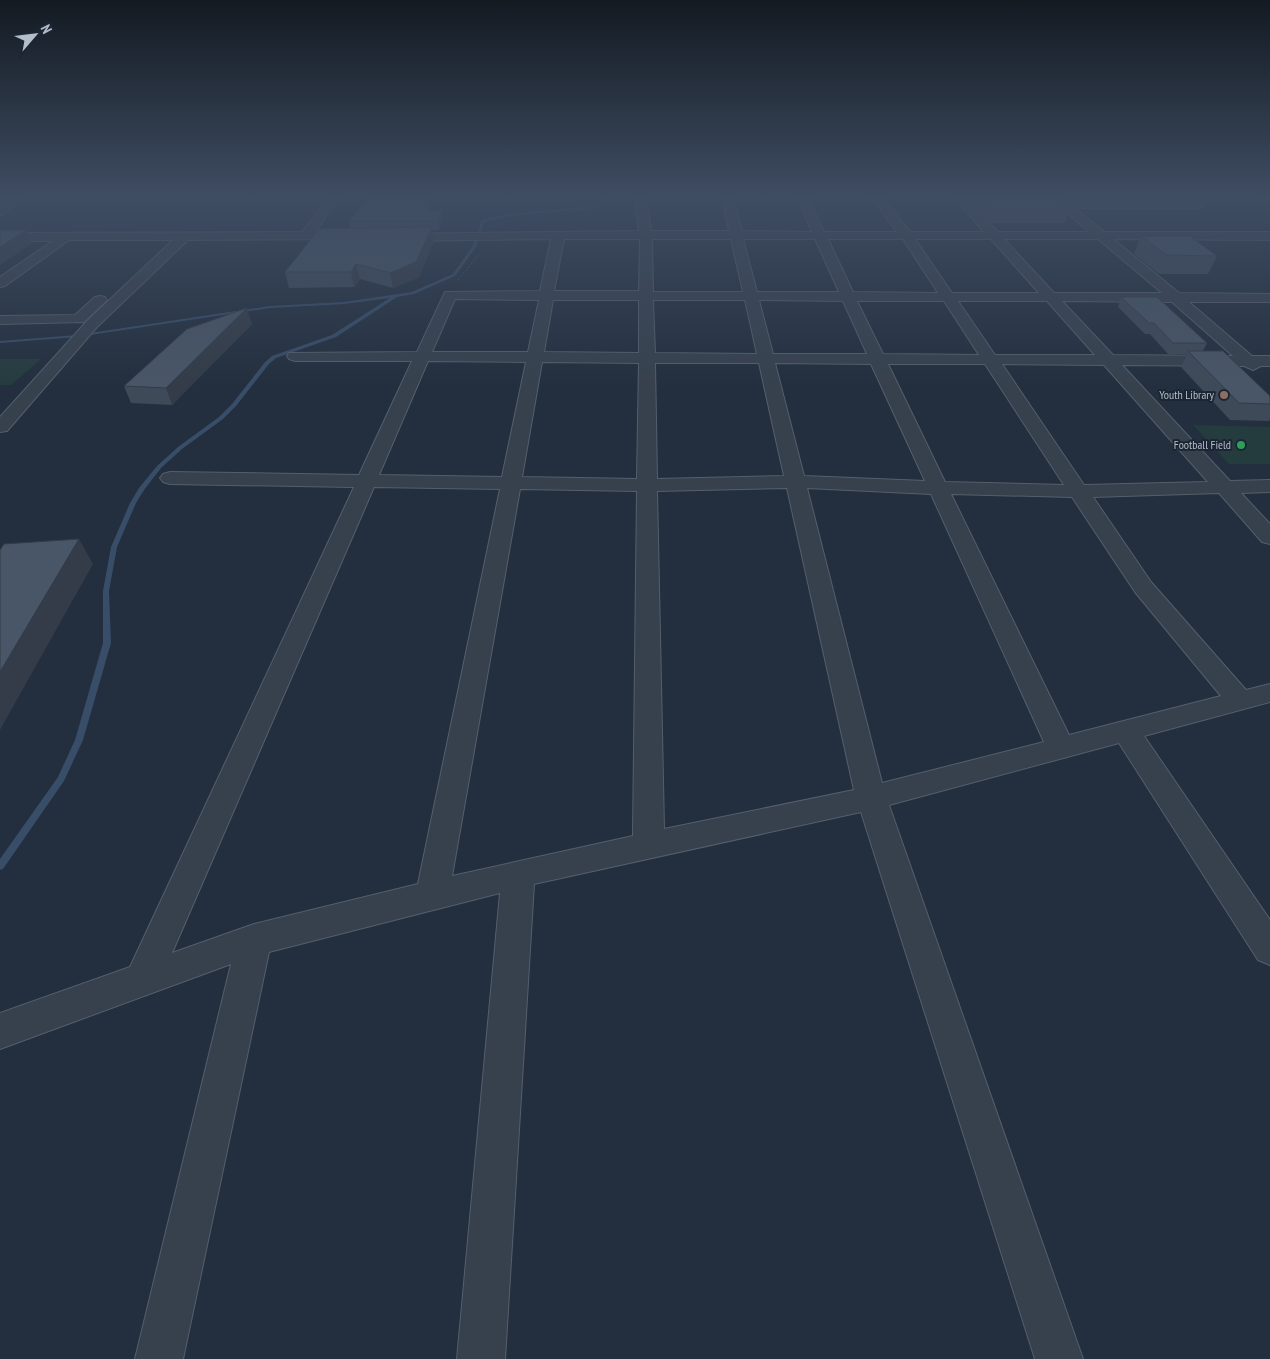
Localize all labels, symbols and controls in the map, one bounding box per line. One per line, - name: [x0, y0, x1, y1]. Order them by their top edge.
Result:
- north arrow: [10, 10, 60, 60]
- text: N: [37, 21, 56, 36]
- place label: Youth Library: [1159, 387, 1214, 402]
- marker: Youth Library: [1218, 389, 1230, 401]
- place label: Football Field: [1174, 437, 1231, 452]
- marker: Football Field: [1235, 439, 1247, 451]

